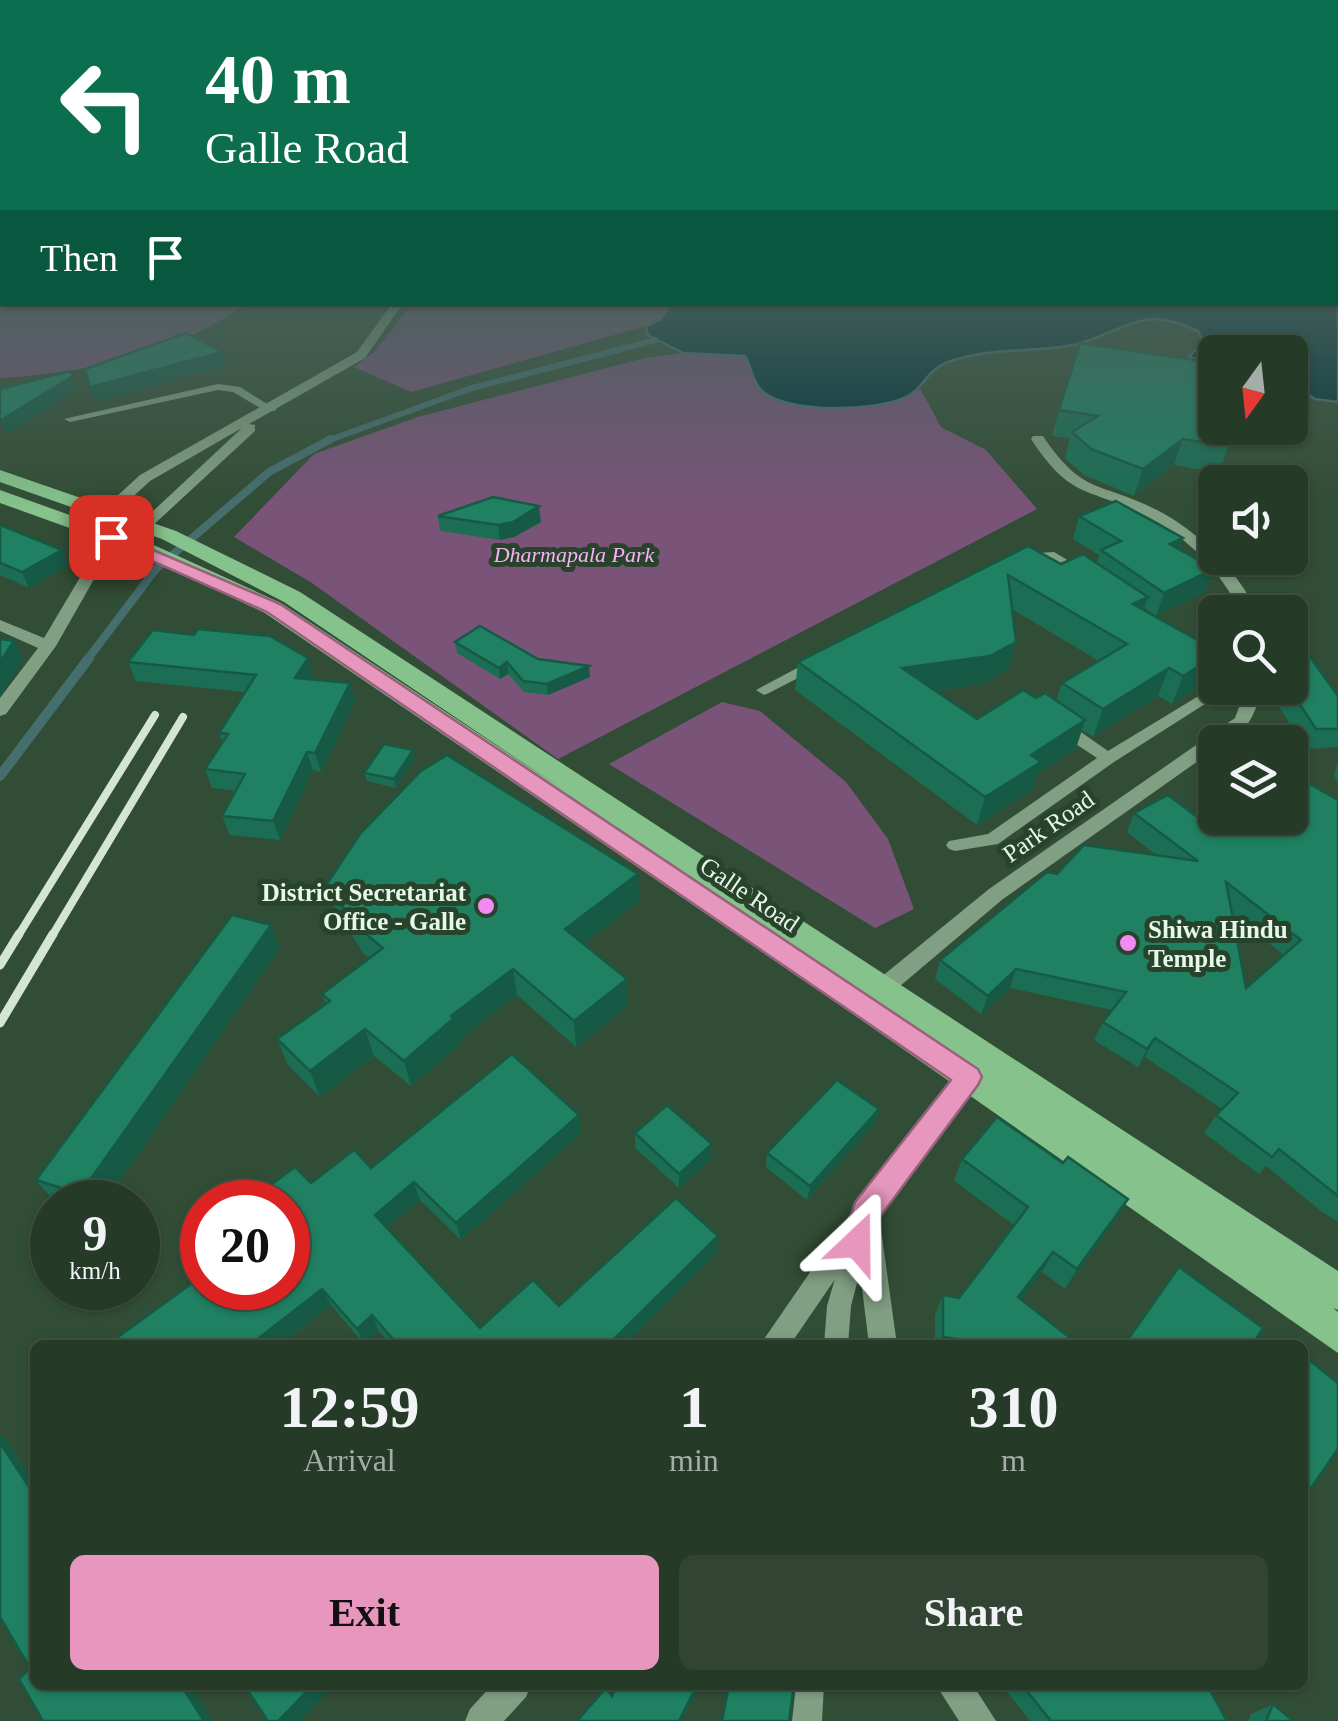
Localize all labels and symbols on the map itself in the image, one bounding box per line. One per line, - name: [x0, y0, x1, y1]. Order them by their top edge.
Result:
- north arrow: [1198, 335, 1308, 445]
- pin: [69, 495, 154, 580]
- park label: Dharmapala Park: [493, 542, 656, 567]
- street label: Park Road: [998, 785, 1099, 868]
- street label: Galle Road: [695, 852, 805, 938]
- place label: District Secretariat Office - Galle: [262, 879, 467, 935]
- marker: District Secretariat Office - Galle: [475, 895, 497, 917]
- place label: Shiwa Hindu Temple: [1148, 916, 1288, 972]
- marker: Shiwa Hindu Temple: [1117, 932, 1139, 954]
- speed limit sign: 20: [180, 1180, 310, 1310]
- position arrow: [805, 1191, 909, 1295]

